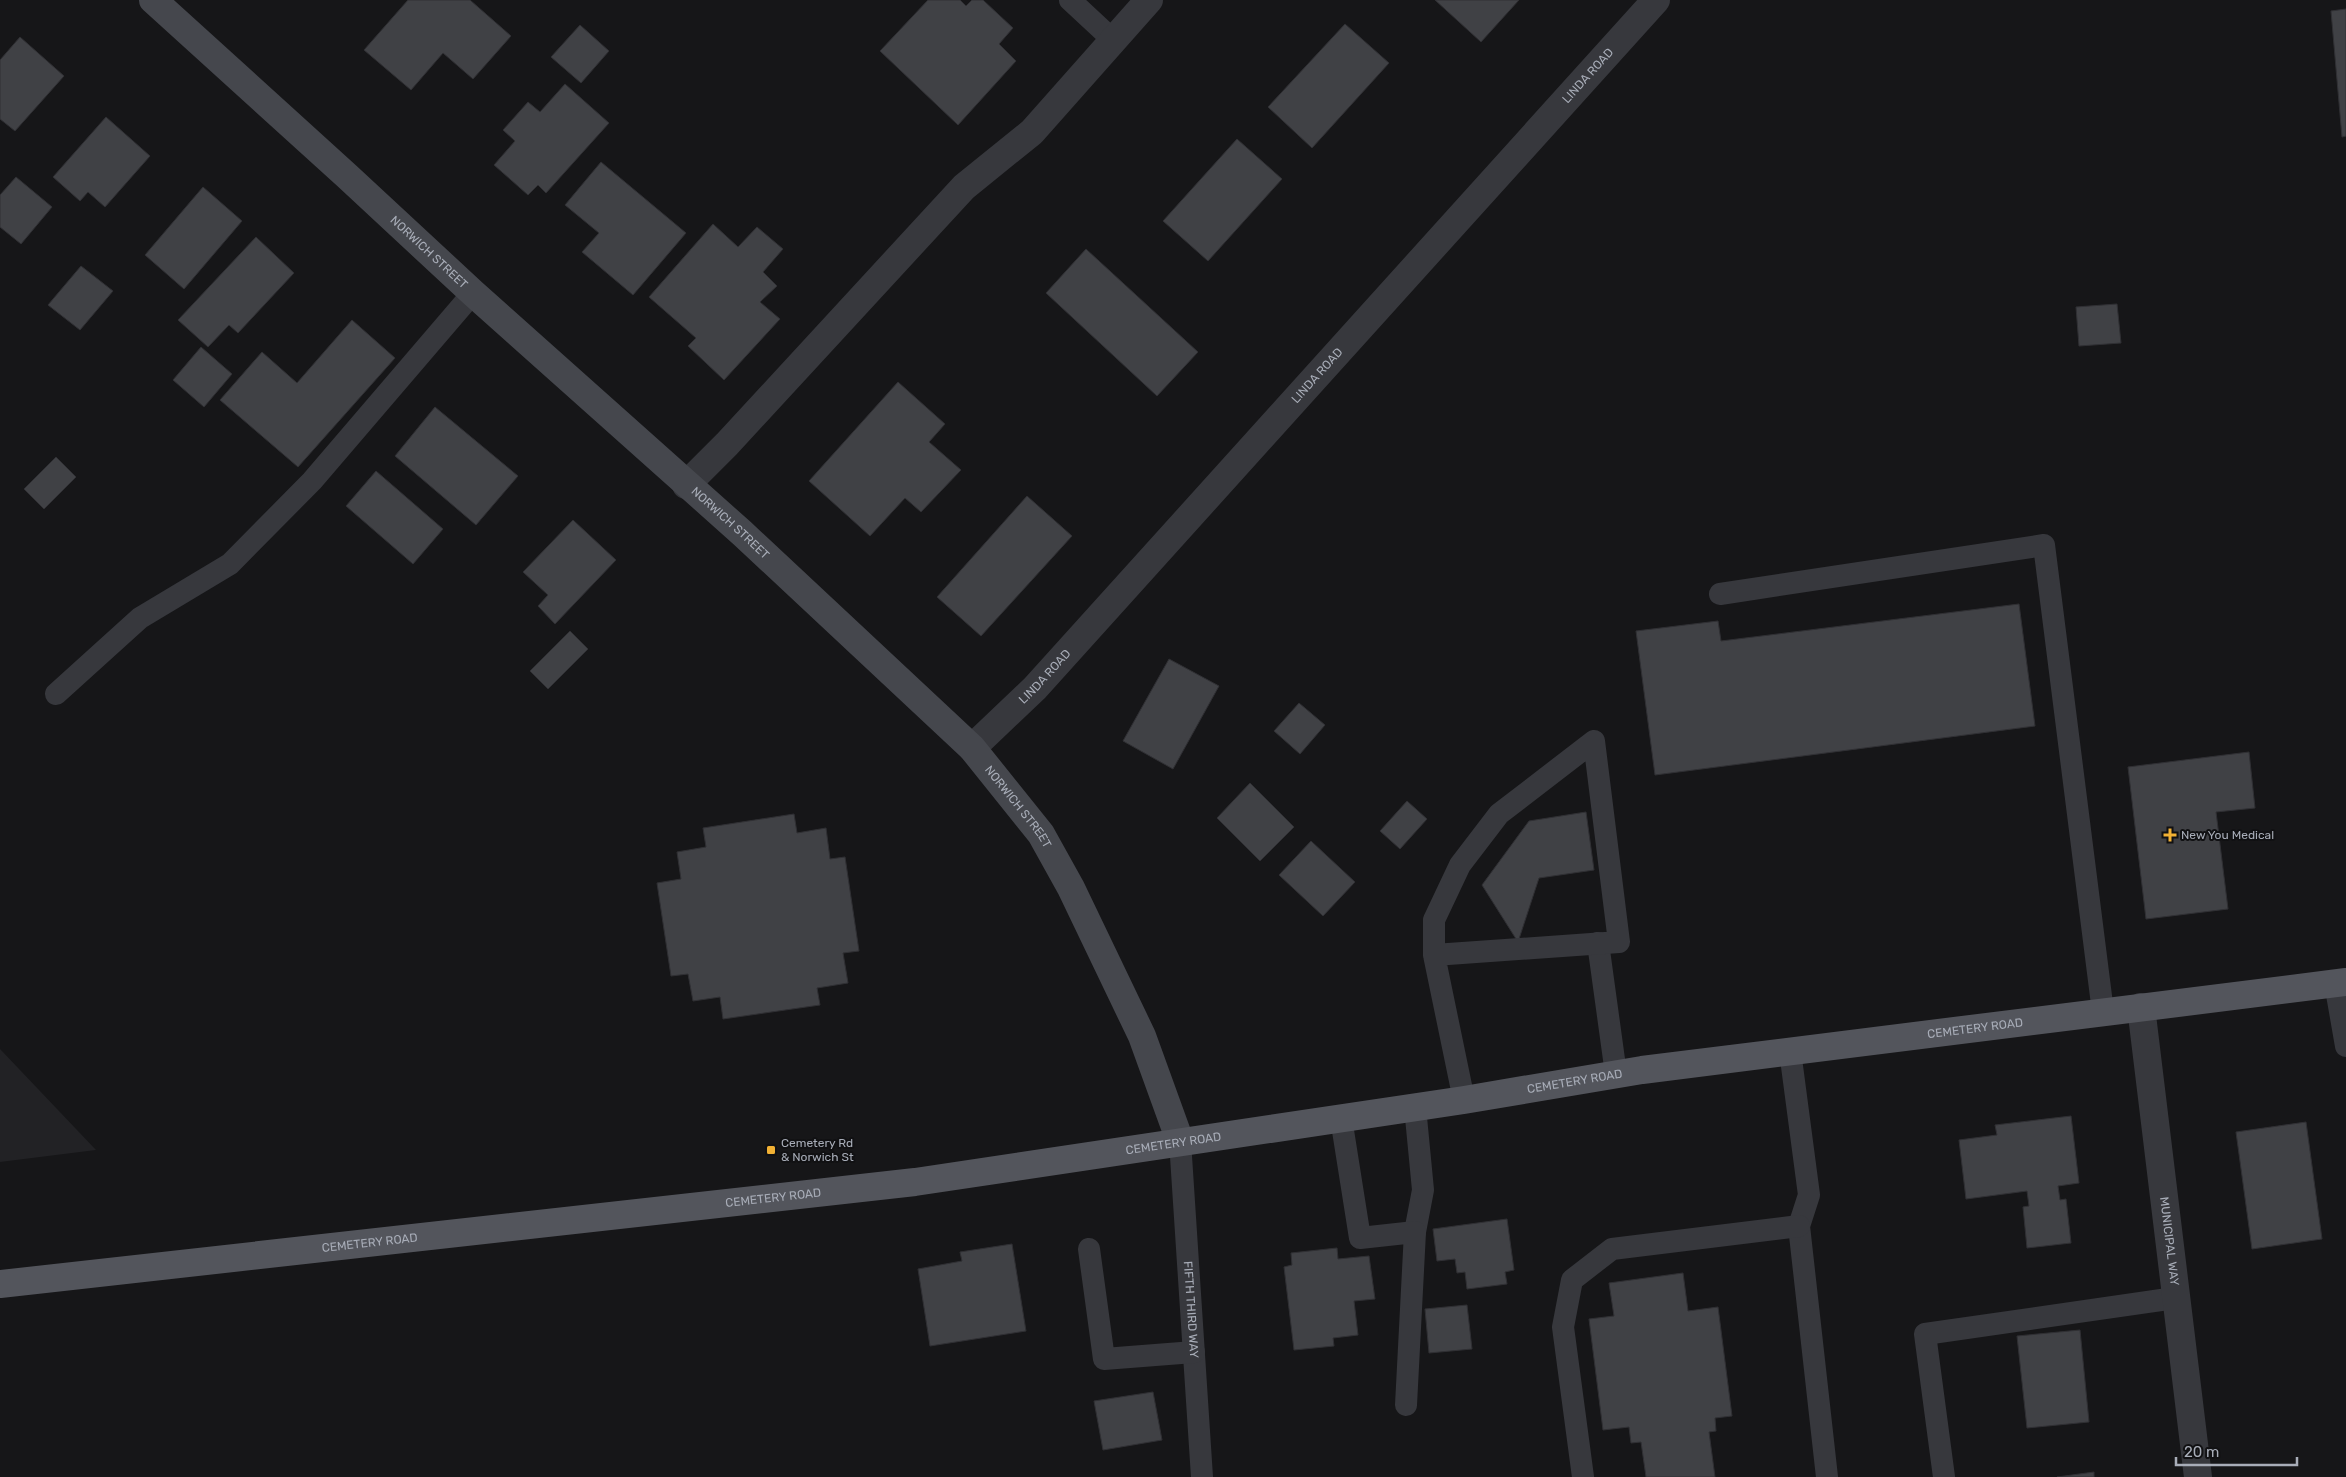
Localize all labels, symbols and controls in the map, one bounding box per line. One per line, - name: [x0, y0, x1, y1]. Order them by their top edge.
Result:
- street label: LINDA ROAD: [1559, 45, 1616, 106]
- street label: NORWICH STREET: [388, 213, 471, 292]
- street label: LINDA ROAD: [1289, 345, 1346, 406]
- street label: NORWICH STREET: [688, 484, 772, 562]
- street label: LINDA ROAD: [1016, 646, 1073, 707]
- street label: NORWICH STREET: [982, 763, 1054, 850]
- marker: New You Medical: [2163, 828, 2177, 842]
- place label: New You Medical: [2181, 828, 2274, 842]
- street label: CEMETERY ROAD: [1926, 1015, 2024, 1041]
- street label: CEMETERY ROAD: [1526, 1066, 1623, 1096]
- street label: CEMETERY ROAD: [1125, 1129, 1222, 1157]
- place label: Cemetery Rd & Norwich St: [781, 1136, 854, 1164]
- marker: Cemetery Rd & Norwich St: [765, 1144, 777, 1156]
- street label: CEMETERY ROAD: [725, 1186, 822, 1210]
- street label: MUNICIPAL WAY: [2157, 1196, 2182, 1287]
- street label: CEMETERY ROAD: [321, 1230, 418, 1255]
- street label: FIFTH THIRD WAY: [1181, 1261, 1201, 1359]
- scale bar: [2176, 1434, 2297, 1466]
- text: 20 m: [2184, 1443, 2219, 1461]

